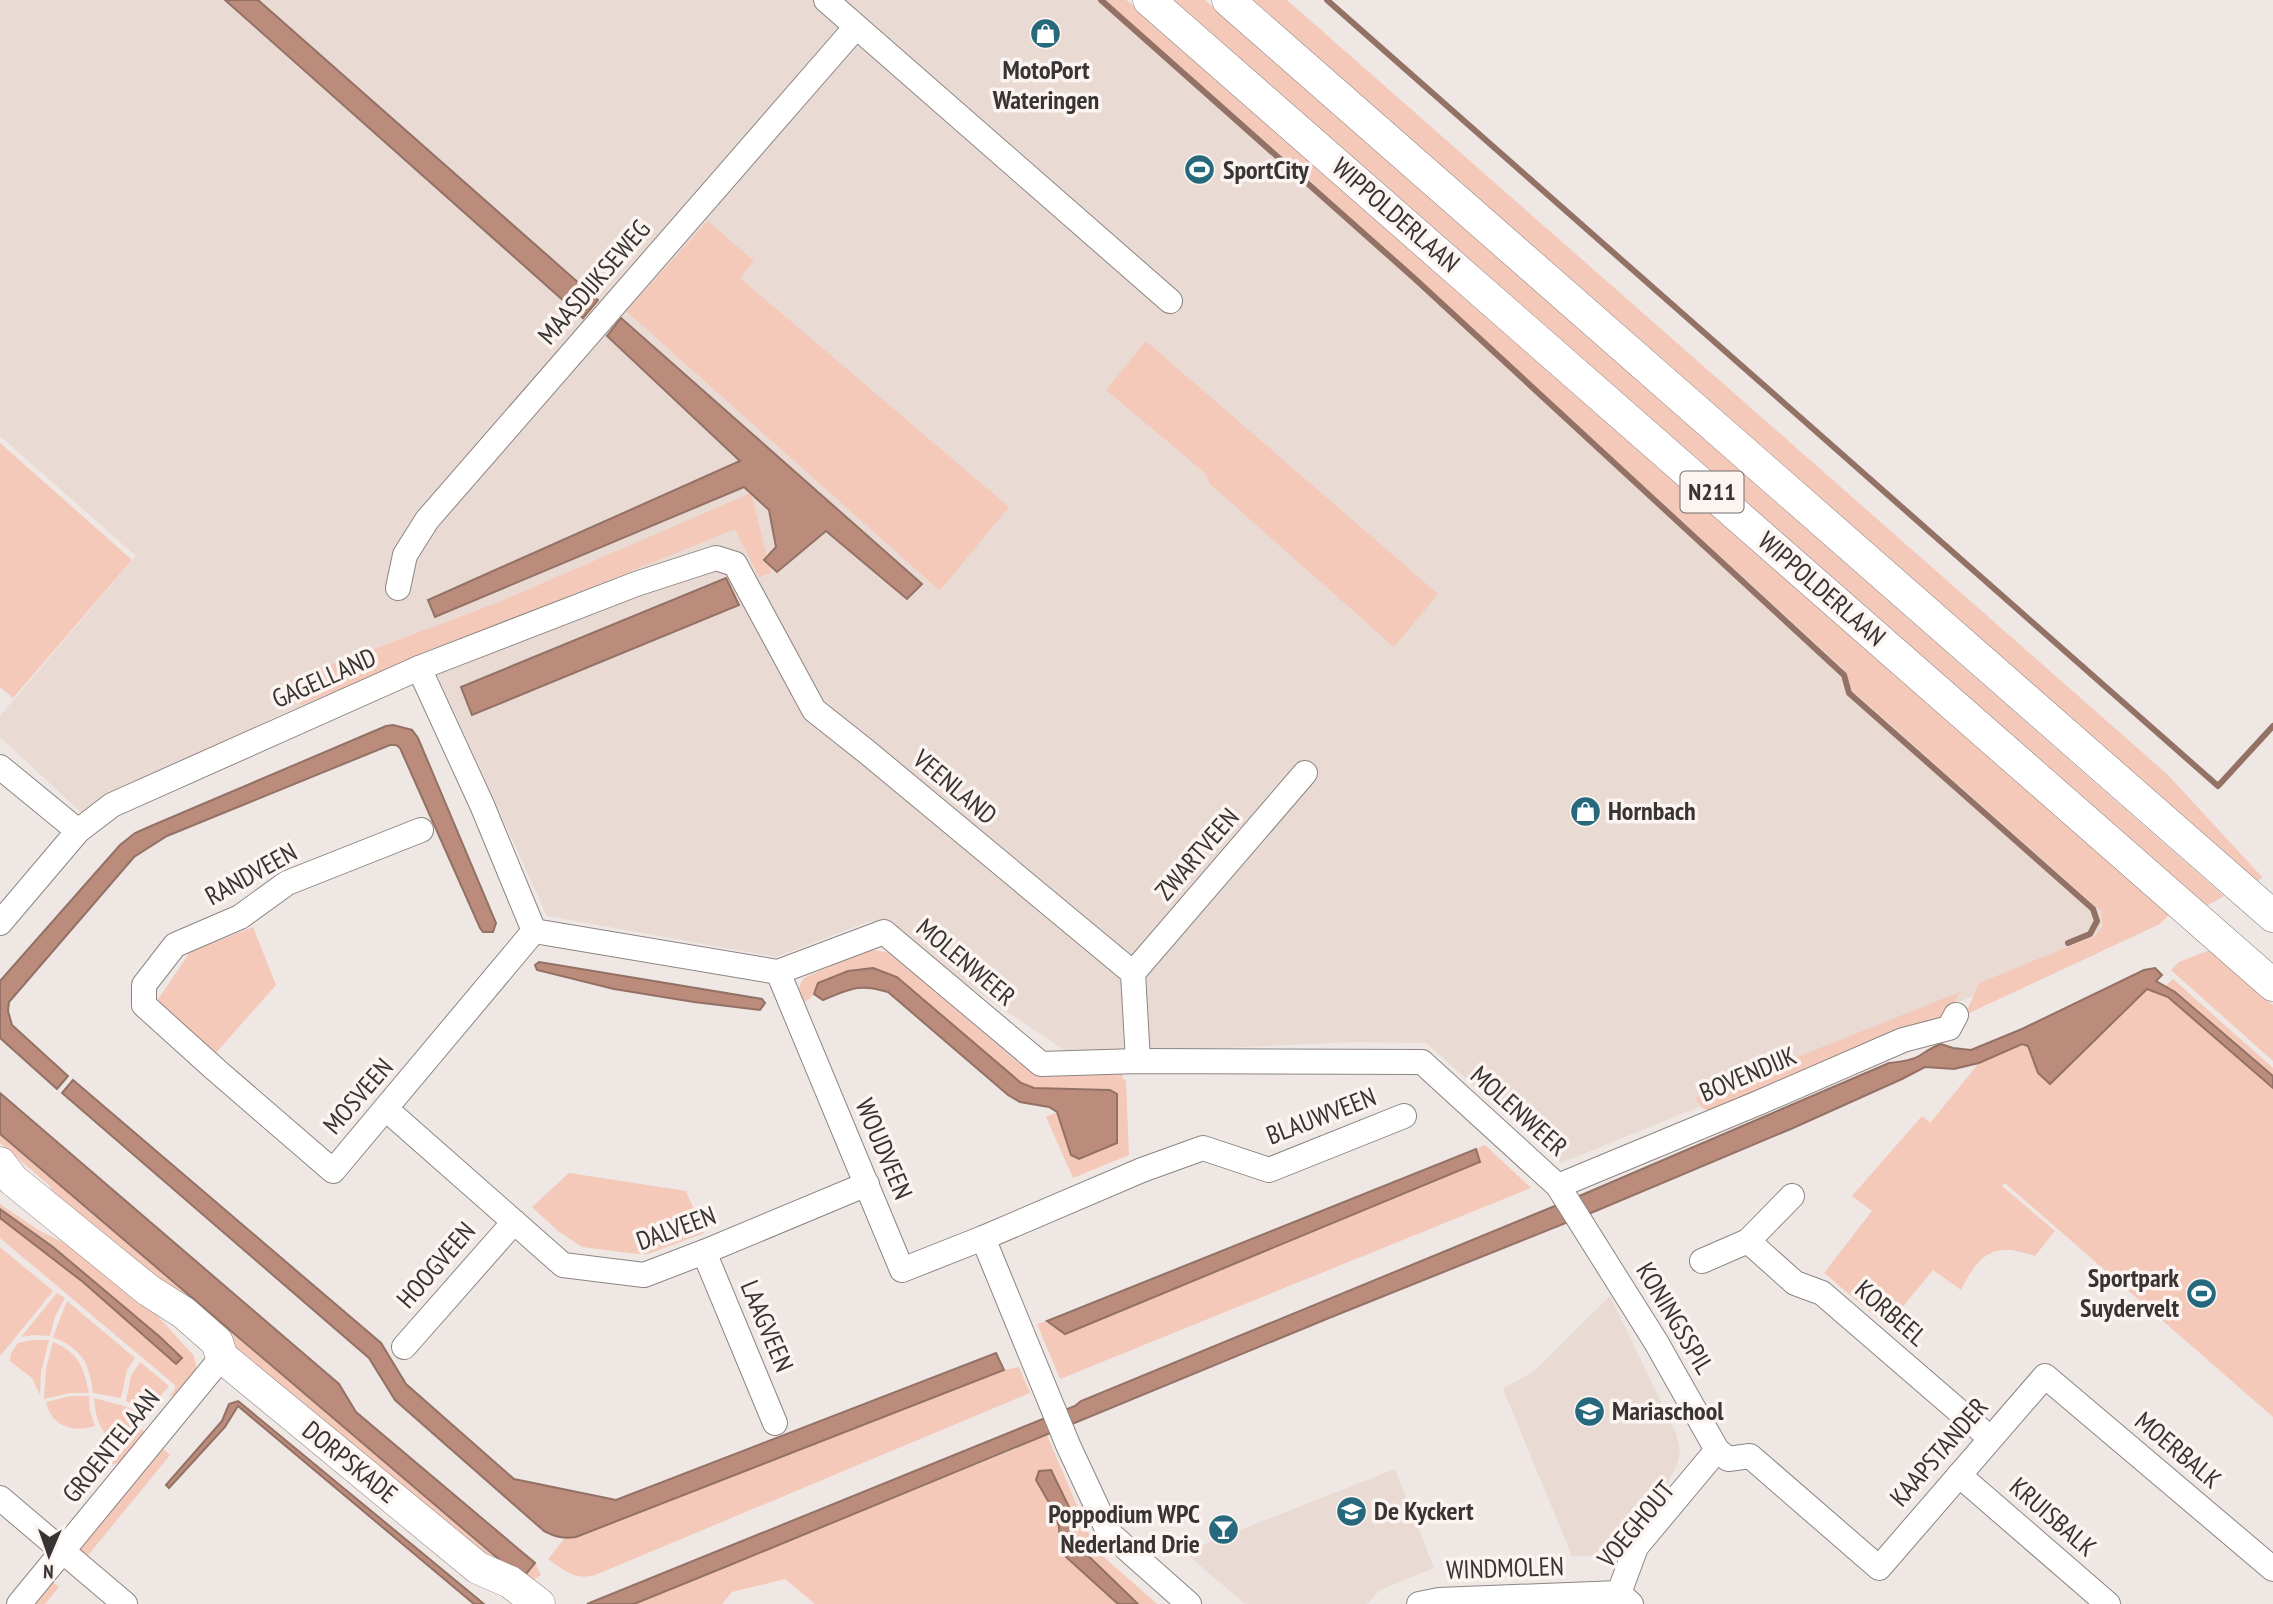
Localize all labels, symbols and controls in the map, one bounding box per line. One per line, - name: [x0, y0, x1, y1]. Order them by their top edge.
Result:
- shop icon: MotoPort Wateringen: [1029, 17, 1063, 51]
- place label: MotoPort Wateringen: [992, 53, 1099, 116]
- street label: WIPPOLDERLAAN: [1326, 150, 1467, 279]
- sports icon: SportCity: [1183, 153, 1217, 187]
- place label: SportCity: [1223, 153, 1309, 186]
- street label: MAASDIJKSEWEG: [530, 212, 657, 351]
- road number: N211: [1680, 472, 1744, 512]
- street label: WIPPOLDERLAAN: [1752, 524, 1893, 653]
- street label: GAGELLAND: [267, 640, 381, 715]
- street label: VEENLAND: [906, 741, 1004, 831]
- shop icon: Hornbach: [1568, 794, 1602, 828]
- place label: Hornbach: [1608, 794, 1696, 827]
- street label: ZWARTVEEN: [1148, 801, 1246, 907]
- street label: RANDVEEN: [199, 835, 302, 912]
- street label: MOLENWEER: [910, 911, 1023, 1013]
- street label: BOVENDIJK: [1694, 1038, 1801, 1109]
- street label: MOSVEEN: [316, 1051, 400, 1141]
- street label: MOLENWEER: [1464, 1059, 1575, 1163]
- street label: BLAUWVEEN: [1261, 1080, 1380, 1151]
- street label: WOUDVEEN: [849, 1093, 920, 1204]
- street label: DALVEEN: [632, 1198, 720, 1257]
- street label: HOOGVEEN: [389, 1215, 482, 1315]
- street label: KONINGSSPIL: [1629, 1256, 1722, 1380]
- place label: Sportpark Suydervelt: [2080, 1261, 2179, 1324]
- street label: KORBEEL: [1849, 1272, 1934, 1353]
- street label: LAAGVEEN: [733, 1275, 801, 1376]
- sports icon: Sportpark Suydervelt: [2185, 1276, 2219, 1310]
- street label: GROENTELAAN: [55, 1382, 166, 1509]
- street label: KAAPSTANDER: [1882, 1391, 1995, 1513]
- school or university icon: Mariaschool: [1572, 1394, 1606, 1428]
- place label: Mariaschool: [1612, 1394, 1724, 1427]
- street label: MOERBALK: [2128, 1404, 2228, 1495]
- street label: DORPSKADE: [296, 1413, 404, 1510]
- street label: KRUISBALK: [2003, 1470, 2104, 1563]
- street label: VOEGHOUT: [1589, 1473, 1682, 1575]
- school or university icon: De Kyckert: [1334, 1494, 1368, 1528]
- place label: De Kyckert: [1374, 1494, 1474, 1527]
- place label: Poppodium WPC Nederland Drie: [1048, 1497, 1200, 1560]
- bar icon: Poppodium WPC Nederland Drie: [1206, 1512, 1240, 1546]
- north arrow: [14, 1520, 84, 1590]
- street label: WINDMOLEN: [1445, 1549, 1564, 1586]
- text: N: [43, 1560, 54, 1584]

